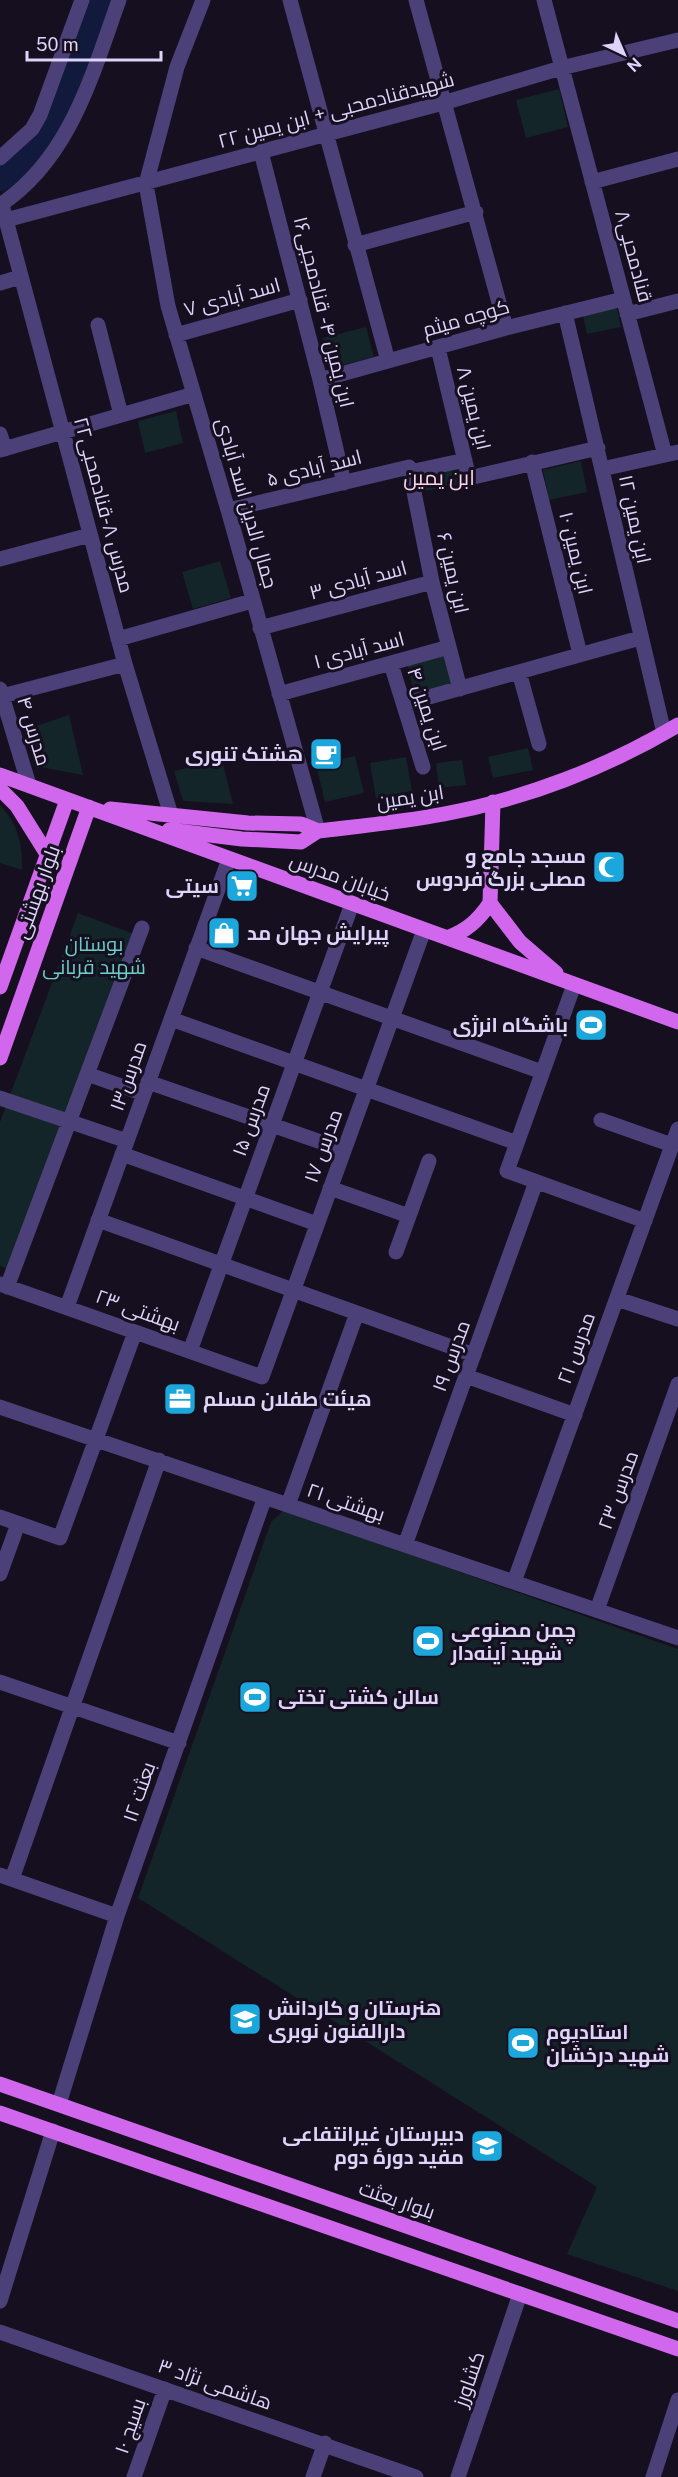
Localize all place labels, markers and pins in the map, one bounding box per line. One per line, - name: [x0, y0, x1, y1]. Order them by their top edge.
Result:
- cafe icon: هشتک تنوری: [308, 736, 344, 772]
- place label: هشتک تنوری: [185, 742, 303, 766]
- place label: مسجد جامع و مصلی بزرگ فردوس: [416, 844, 586, 891]
- mosque icon: مسجد جامع و مصلی بزرگ فردوس: [591, 849, 627, 885]
- supermarket icon: سیتی: [224, 868, 260, 904]
- place label: سیتی: [165, 874, 219, 898]
- shop icon: پیرایش جهان مد: [206, 915, 242, 951]
- place label: پیرایش جهان مد: [247, 921, 389, 947]
- sports icon: باشگاه انرژی: [573, 1007, 609, 1043]
- place label: باشگاه انرژی: [453, 1013, 568, 1037]
- office icon: هيئت طفلان مسلم: [162, 1381, 198, 1417]
- place label: هيئت طفلان مسلم: [203, 1387, 372, 1413]
- place label: چمن مصنوعی شهید آینه‌دار: [450, 1618, 576, 1666]
- sports icon: چمن مصنوعی شهید آینه‌دار: [410, 1623, 446, 1659]
- sports icon: سالن کشتی تختی: [237, 1679, 273, 1715]
- place label: سالن کشتی تختی: [278, 1685, 439, 1709]
- place label: هنرستان و کاردانش دارالفنون نوبری: [268, 1996, 441, 2043]
- school or university icon: هنرستان و کاردانش دارالفنون نوبری: [227, 2001, 263, 2037]
- place label: استادیوم شهید درخشان: [546, 2020, 669, 2068]
- sports icon: استادیوم شهید درخشان: [505, 2025, 541, 2061]
- place label: دبیرستان غیرانتفاعی مفید دورهٔ دوم: [282, 2122, 464, 2171]
- school or university icon: دبیرستان غیرانتفاعی مفید دورهٔ دوم: [469, 2128, 505, 2164]

